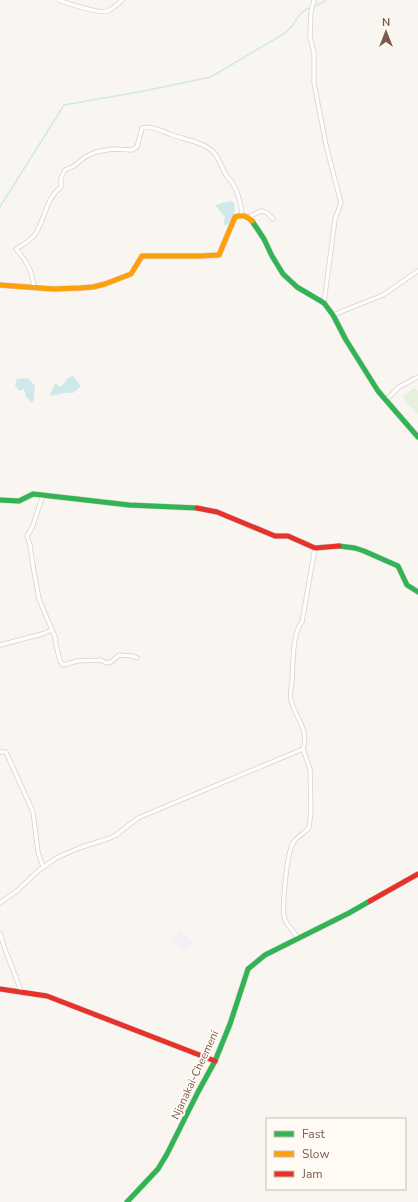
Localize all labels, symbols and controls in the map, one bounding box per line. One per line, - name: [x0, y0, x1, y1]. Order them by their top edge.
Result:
- north arrow: [366, 12, 406, 52]
- text: N: [382, 15, 390, 30]
- street label: Njanakai-Cheemeni: [168, 1028, 222, 1122]
- legend: [266, 1118, 406, 1190]
- text: Fast: [302, 1126, 325, 1142]
- text: Slow: [302, 1146, 330, 1162]
- text: Jam: [301, 1166, 323, 1182]

